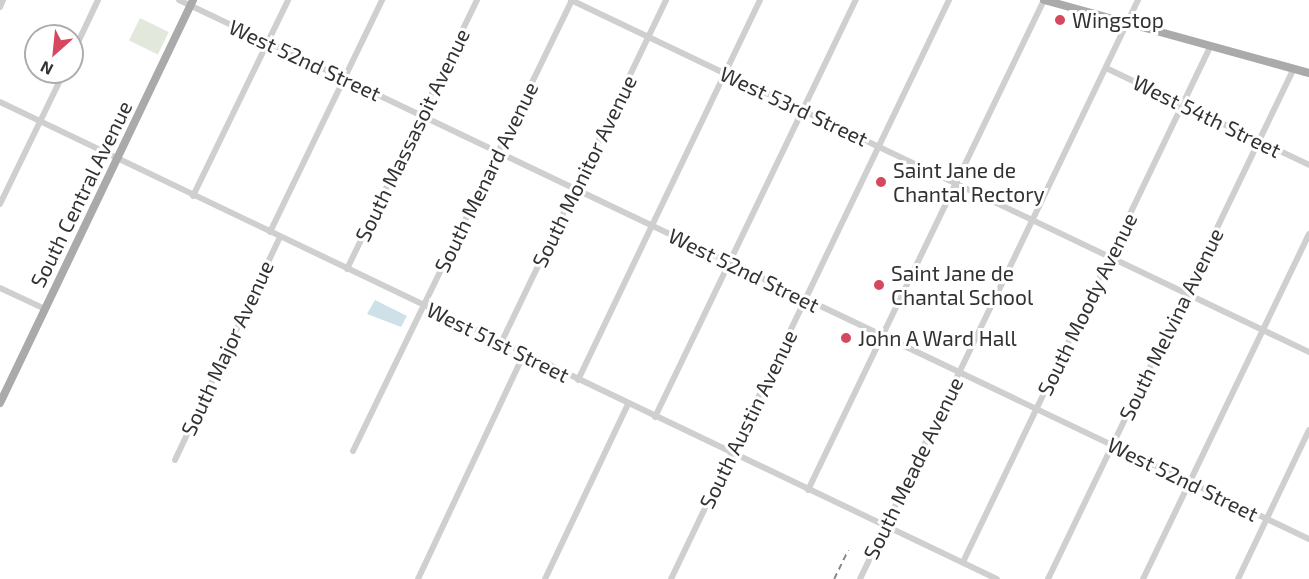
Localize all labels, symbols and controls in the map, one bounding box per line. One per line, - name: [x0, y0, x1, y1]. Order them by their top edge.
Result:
- place label: Wingstop: [1072, 7, 1164, 33]
- marker: Wingstop: [1053, 13, 1067, 27]
- street label: West 52nd Street: [225, 14, 385, 106]
- north arrow: [24, 24, 84, 84]
- street label: South Massasoit Avenue: [349, 24, 475, 246]
- text: N: [37, 58, 56, 80]
- street label: West 53rd Street: [716, 61, 872, 151]
- street label: West 54th Street: [1129, 69, 1285, 163]
- street label: South Monitor Avenue: [526, 70, 642, 272]
- street label: South Menard Avenue: [429, 77, 543, 277]
- street label: South Central Avenue: [25, 96, 137, 292]
- place label: Saint Jane de Chantal Rectory: [893, 157, 1045, 207]
- marker: Saint Jane de Chantal Rectory: [874, 175, 888, 189]
- street label: South Moody Avenue: [1032, 208, 1142, 400]
- street label: West 52nd Street: [665, 223, 823, 317]
- street label: South Melvina Avenue: [1113, 224, 1229, 424]
- street label: South Major Avenue: [175, 256, 279, 440]
- place label: Saint Jane de Chantal School: [891, 260, 1034, 310]
- marker: Saint Jane de Chantal School: [872, 278, 886, 292]
- street label: West 51st Street: [423, 297, 573, 387]
- street label: South Austin Avenue: [694, 325, 802, 513]
- place label: John A Ward Hall: [858, 325, 1018, 351]
- marker: John A Ward Hall: [839, 331, 853, 345]
- street label: South Meade Avenue: [858, 373, 968, 563]
- street label: West 52nd Street: [1104, 432, 1262, 526]

